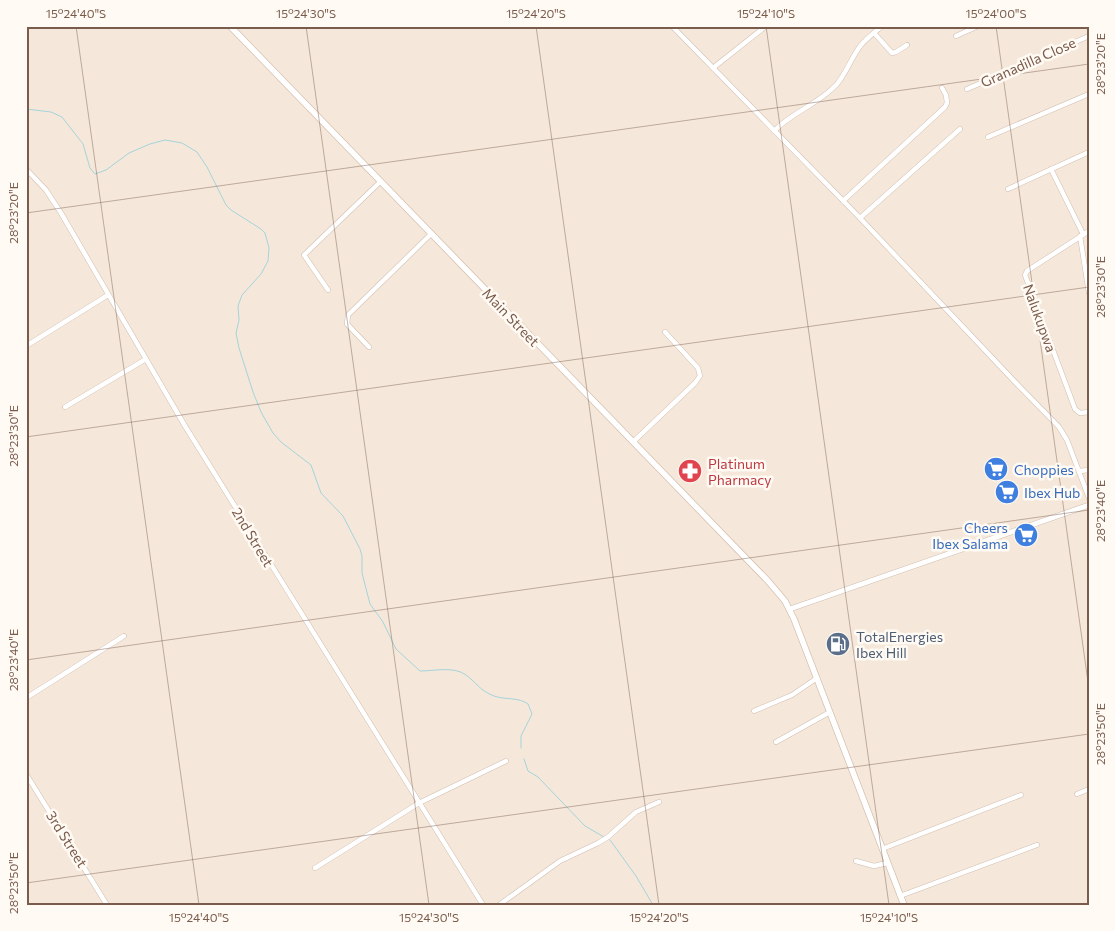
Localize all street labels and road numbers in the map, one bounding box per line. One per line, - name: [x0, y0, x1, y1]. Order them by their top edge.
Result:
- street label: Granadilla Close: [978, 33, 1078, 91]
- street label: Nalukupwa: [1020, 282, 1060, 354]
- street label: Main Street: [479, 284, 543, 350]
- street label: 2nd Street: [229, 504, 277, 570]
- street label: 3rd Street: [43, 807, 91, 871]

